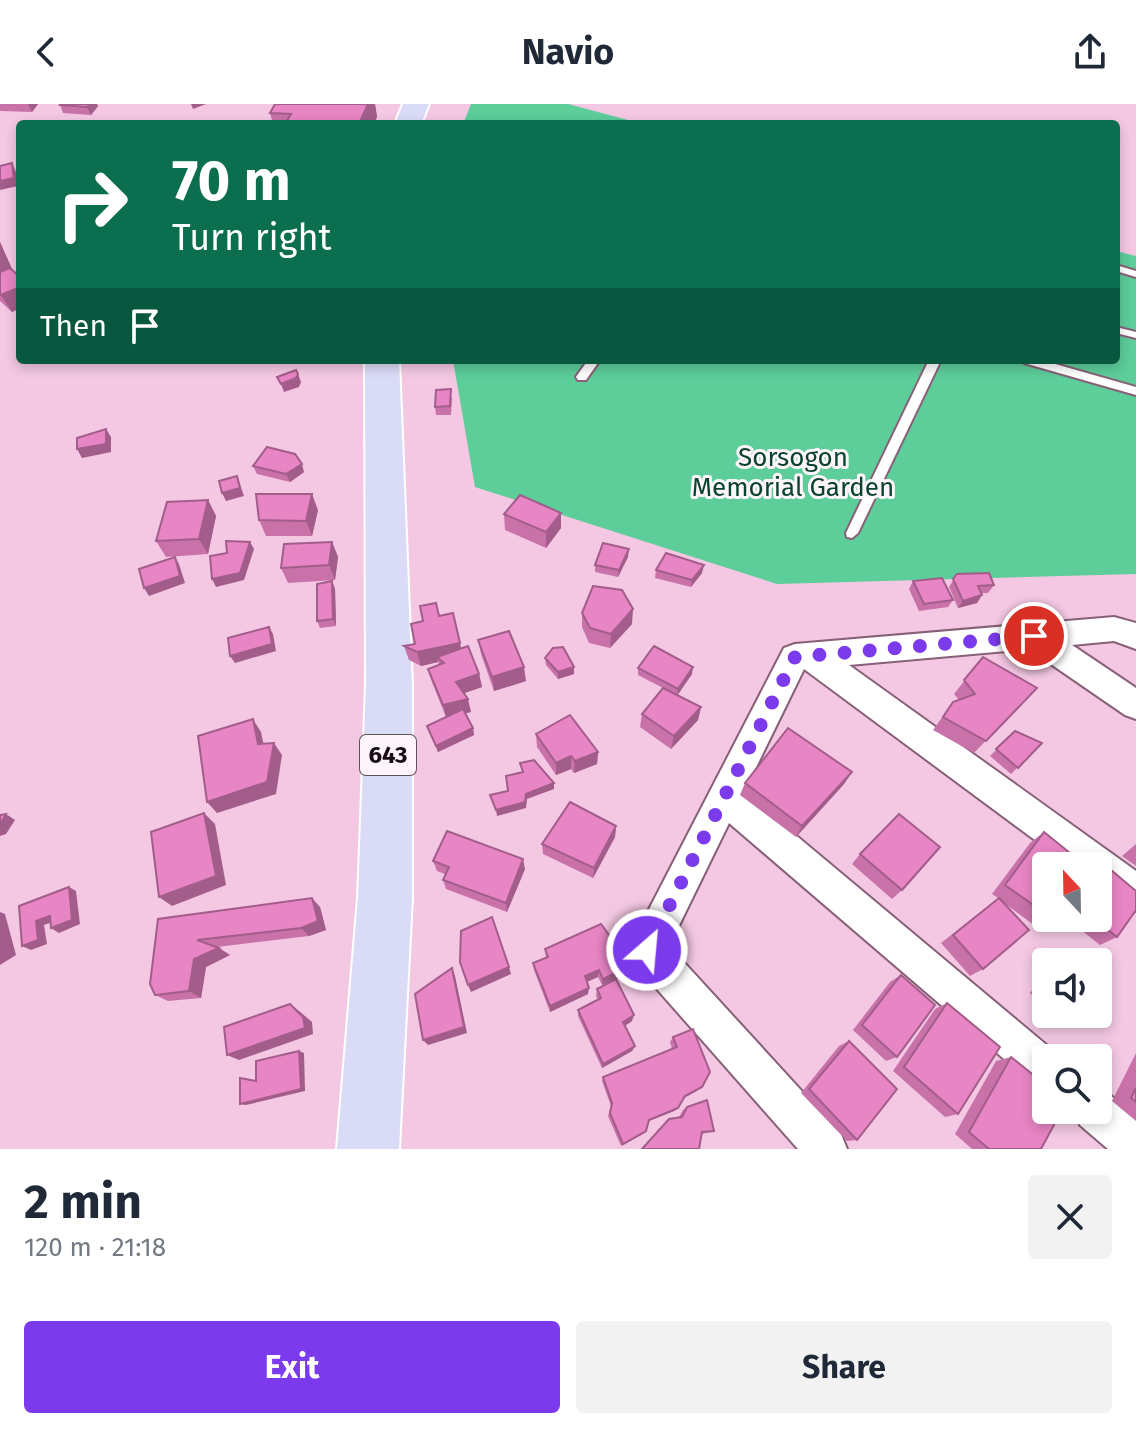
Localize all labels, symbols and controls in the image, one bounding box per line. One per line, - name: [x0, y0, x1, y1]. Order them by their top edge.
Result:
- icon: back: [24, 30, 68, 74]
- text: Navio: [522, 30, 614, 74]
- icon: share: [1068, 30, 1112, 74]
- text: 70 m: [172, 148, 291, 215]
- icon: right: [40, 152, 144, 256]
- text: Turn right: [172, 216, 332, 260]
- icon: arrive: [123, 304, 167, 348]
- text: Then: [40, 308, 107, 344]
- park label: Sorsogon Memorial Garden: [692, 442, 894, 503]
- pin: [1000, 602, 1068, 670]
- icon: arrive: [1012, 614, 1056, 658]
- road number: 643: [360, 735, 416, 775]
- north arrow: [1032, 852, 1112, 932]
- map controls: [1032, 852, 1112, 1124]
- position arrow: [605, 908, 689, 992]
- button: sound: [1032, 948, 1112, 1028]
- button: search: [1032, 1044, 1112, 1124]
- text: 2 min: [24, 1173, 142, 1231]
- button: close: [1028, 1175, 1112, 1259]
- text: 120 m · 21:18: [24, 1232, 166, 1263]
- button: Exit: [24, 1321, 560, 1413]
- button: Share: [576, 1321, 1112, 1413]

